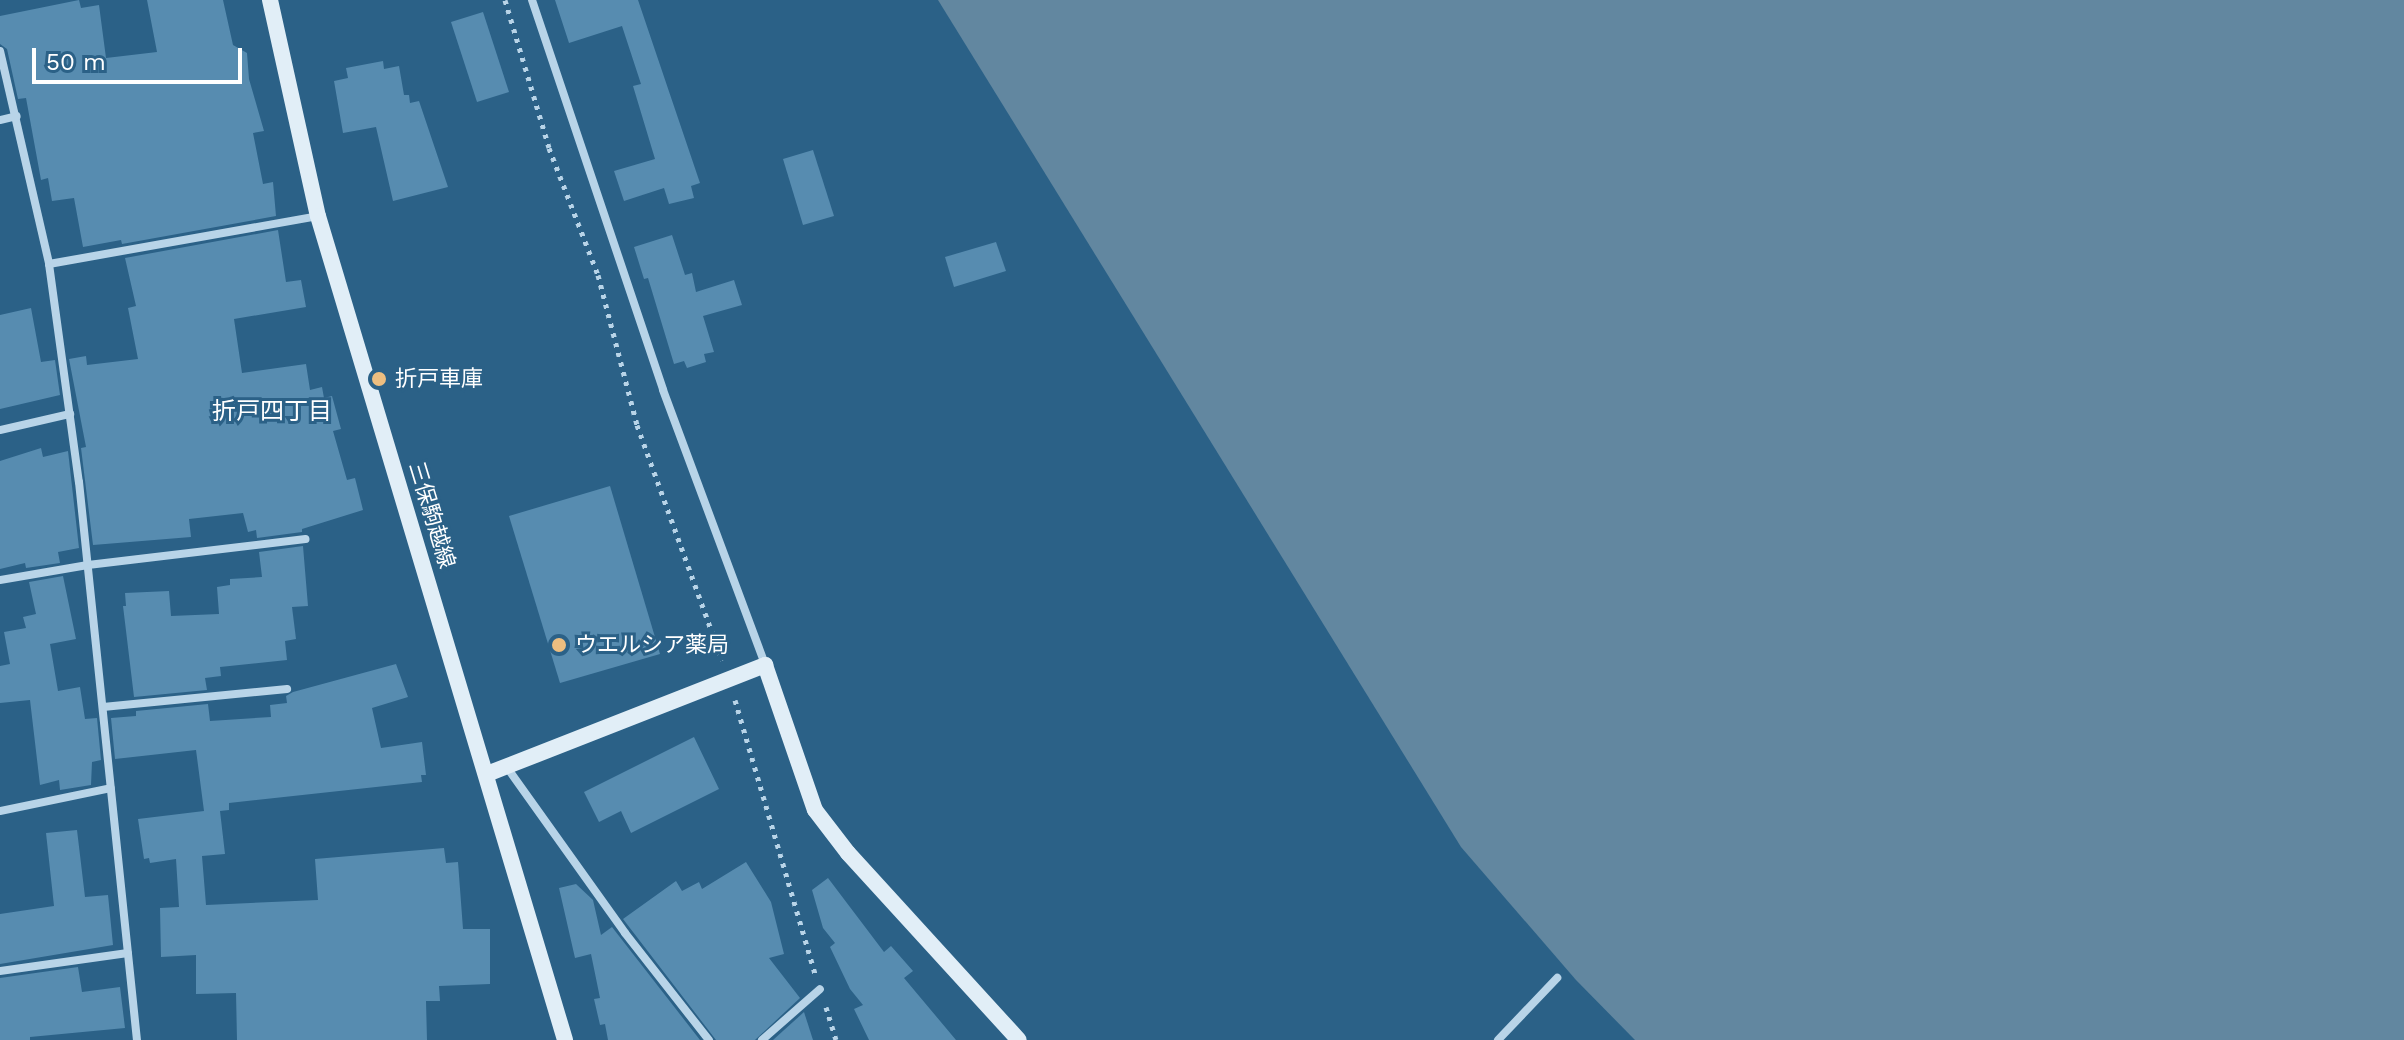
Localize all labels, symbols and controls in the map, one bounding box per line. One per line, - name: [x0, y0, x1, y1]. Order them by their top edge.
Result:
- scale bar: [36, 32, 246, 82]
- text: 50 m: [46, 48, 106, 76]
- place label: 折戸車庫: [395, 366, 483, 392]
- marker: 折戸車庫: [370, 370, 388, 388]
- district label: 折戸四丁目: [212, 398, 332, 426]
- street label: 三保駒越線: [403, 459, 461, 571]
- place label: ウエルシア薬局: [575, 632, 729, 658]
- marker: ウエルシア薬局: [550, 636, 568, 654]

